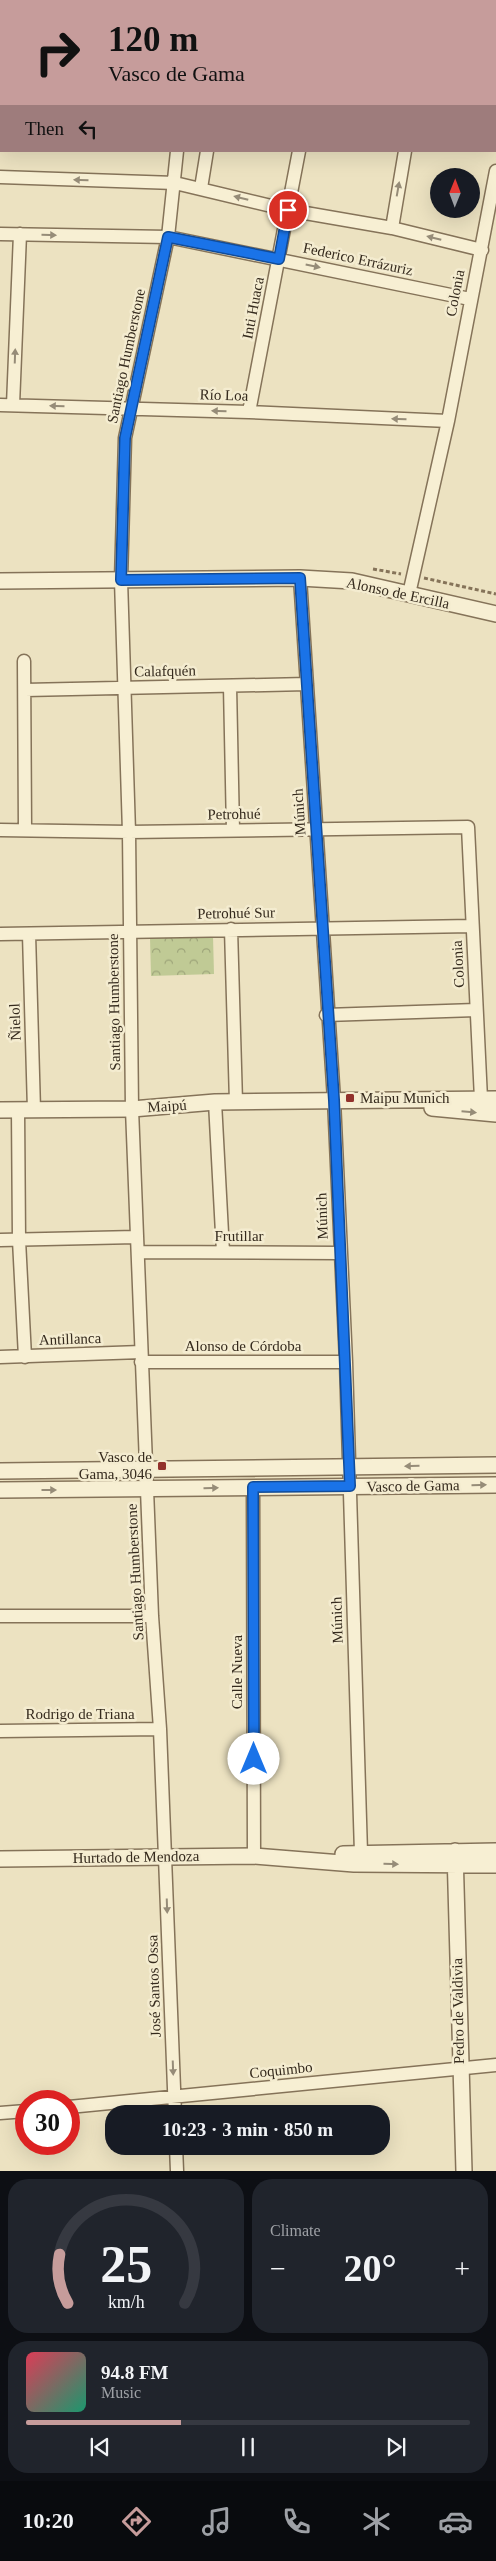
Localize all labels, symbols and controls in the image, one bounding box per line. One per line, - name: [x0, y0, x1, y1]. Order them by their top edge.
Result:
- icon: right: [25, 20, 90, 85]
- text: 120 m: [108, 20, 198, 59]
- text: Vasco de Gama: [108, 61, 245, 86]
- icon: left: [74, 115, 102, 143]
- text: Then: [25, 118, 64, 139]
- north arrow: [430, 168, 480, 218]
- map controls: [430, 168, 480, 218]
- one-way arrow: [72, 175, 88, 183]
- one-way arrow: [395, 181, 403, 197]
- pin: [267, 189, 309, 231]
- one-way arrow: [234, 194, 249, 202]
- icon: arrive: [274, 196, 302, 224]
- one-way arrow: [41, 231, 57, 239]
- one-way arrow: [427, 234, 442, 242]
- street label: Federico Errázuriz: [302, 240, 415, 279]
- one-way arrow: [306, 262, 321, 270]
- street label: Colonia: [443, 268, 467, 318]
- street label: Inti Huaca: [239, 275, 267, 340]
- street label: Santiago Humberstone: [104, 287, 148, 425]
- one-way arrow: [11, 348, 19, 364]
- street label: Río Loa: [199, 386, 249, 404]
- one-way arrow: [49, 402, 65, 410]
- one-way arrow: [211, 407, 227, 415]
- one-way arrow: [391, 415, 407, 423]
- street label: Alonso de Ercilla: [345, 574, 451, 612]
- street label: Calafquén: [134, 662, 196, 680]
- street label: Múnich: [289, 788, 309, 836]
- street label: Petrohué: [207, 806, 261, 822]
- street label: Petrohué Sur: [197, 904, 275, 922]
- street label: Santiago Humberstone: [105, 933, 123, 1071]
- street label: Colonia: [449, 940, 467, 988]
- street label: Ñielol: [6, 1003, 24, 1041]
- place label: Maipu Munich: [360, 1090, 450, 1106]
- marker: Maipu Munich: [344, 1092, 356, 1104]
- street label: Maipú: [147, 1097, 188, 1115]
- one-way arrow: [462, 1108, 478, 1116]
- street label: Múnich: [313, 1192, 331, 1240]
- street label: Frutillar: [214, 1228, 264, 1244]
- street label: Antillanca: [38, 1330, 102, 1348]
- street label: Alonso de Córdoba: [185, 1338, 302, 1354]
- place label: Vasco de Gama, 3046: [79, 1449, 152, 1482]
- marker: Vasco de Gama, 3046: [156, 1460, 168, 1472]
- one-way arrow: [404, 1462, 420, 1470]
- street label: Vasco de Gama: [366, 1477, 460, 1495]
- one-way arrow: [471, 1481, 487, 1489]
- one-way arrow: [203, 1484, 219, 1492]
- one-way arrow: [41, 1486, 57, 1494]
- street label: Santiago Humberstone: [123, 1503, 147, 1641]
- street label: Múnich: [328, 1596, 346, 1644]
- street label: Calle Nueva: [229, 1634, 245, 1709]
- street label: Rodrigo de Triana: [25, 1706, 135, 1722]
- position arrow: [227, 1732, 279, 1784]
- street label: Hurtado de Mendoza: [73, 1848, 200, 1866]
- one-way arrow: [383, 1861, 399, 1869]
- one-way arrow: [163, 1898, 171, 1914]
- street label: José Santos Ossa: [144, 1934, 164, 2038]
- street label: Pedro de Valdivia: [449, 1957, 467, 2064]
- street label: Coquimbo: [249, 2059, 313, 2081]
- one-way arrow: [169, 2060, 177, 2076]
- speed limit sign: 30: [15, 2090, 80, 2155]
- text: 10:23 · 3 min · 850 m: [162, 2119, 333, 2140]
- text: Climate: [270, 2222, 321, 2239]
- text: 25: [100, 2236, 152, 2293]
- text: 20°: [343, 2247, 397, 2289]
- text: −: [270, 2253, 286, 2284]
- text: +: [454, 2253, 470, 2284]
- text: km/h: [108, 2292, 144, 2312]
- text: 94.8 FM: [101, 2362, 169, 2383]
- text: Music: [101, 2384, 141, 2401]
- icon: previous: [86, 2433, 114, 2461]
- icon: pause: [234, 2433, 262, 2461]
- icon: next: [382, 2433, 410, 2461]
- icon: directions: [119, 2504, 154, 2539]
- icon: music: [199, 2504, 234, 2539]
- icon: phone: [279, 2504, 314, 2539]
- icon: climate: [359, 2504, 394, 2539]
- icon: car: [438, 2504, 473, 2539]
- text: 10:20: [22, 2508, 74, 2533]

